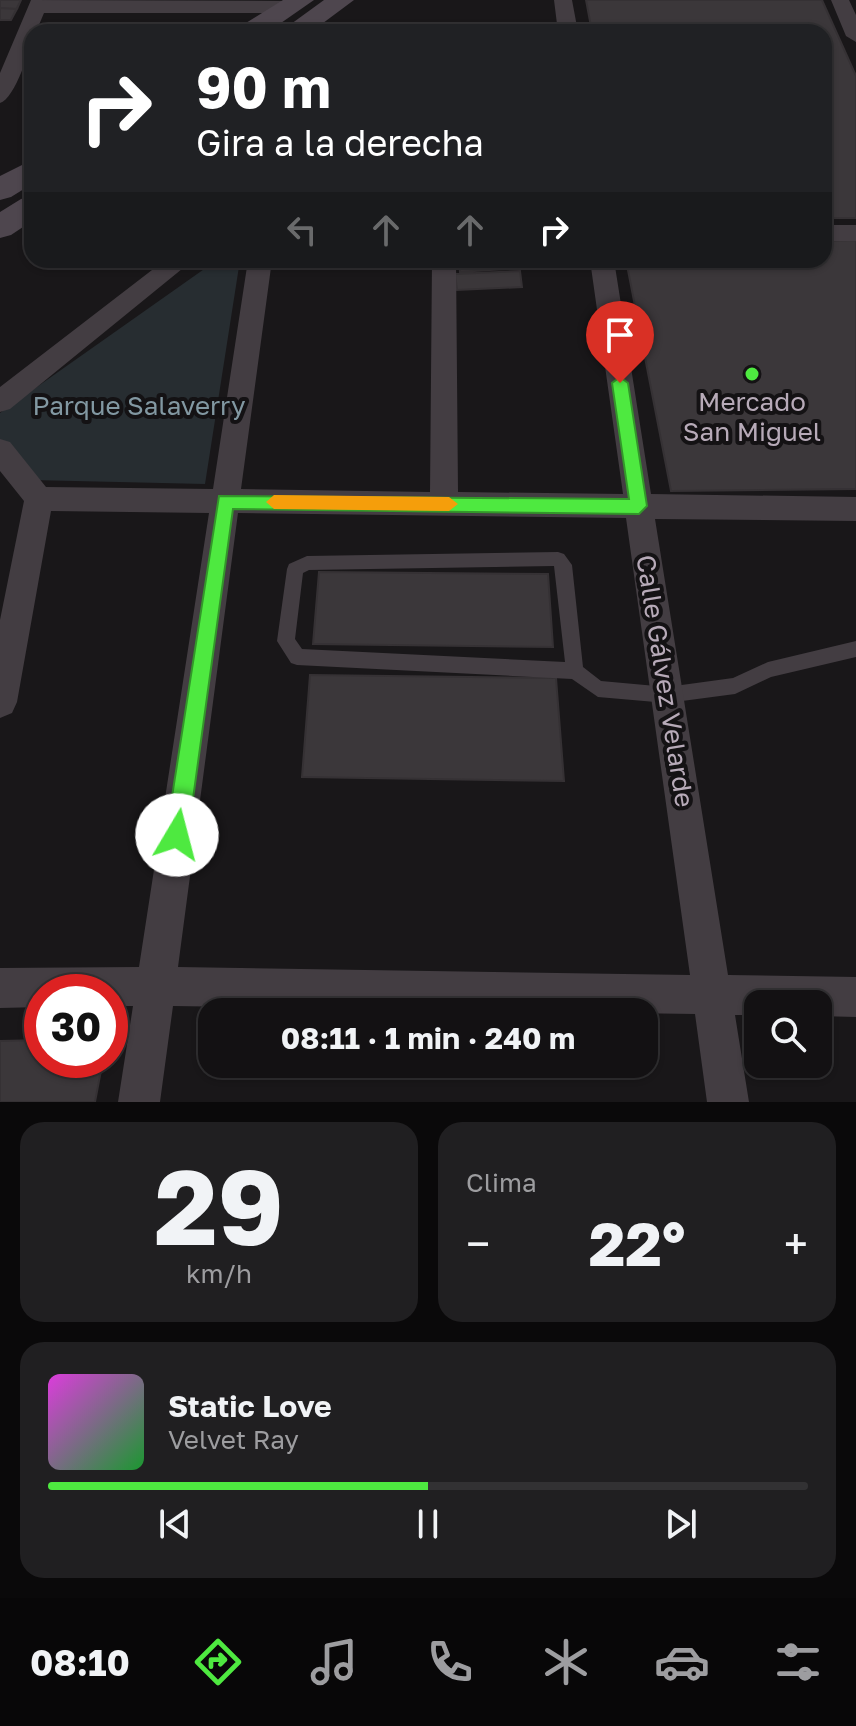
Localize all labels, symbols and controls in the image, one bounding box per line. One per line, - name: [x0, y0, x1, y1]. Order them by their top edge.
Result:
- text: 90 m: [196, 53, 331, 120]
- icon: right: [64, 56, 168, 160]
- text: Gira a la derecha: [196, 121, 484, 164]
- icon: left: [280, 208, 324, 252]
- icon: ahead: [364, 208, 408, 252]
- icon: ahead: [448, 208, 492, 252]
- icon: right: [532, 208, 576, 252]
- pin: [586, 301, 654, 383]
- icon: arrive: [598, 313, 642, 357]
- marker: Mercado San Miguel: [743, 365, 761, 383]
- place label: Mercado San Miguel: [683, 386, 821, 447]
- park label: Parque Salaverry: [32, 390, 246, 421]
- street label: Calle Gálvez Velarde: [630, 553, 701, 809]
- position arrow: [135, 793, 219, 877]
- speed limit sign: 30: [24, 974, 128, 1078]
- map controls: [744, 990, 832, 1078]
- button: search: [744, 990, 832, 1078]
- text: 08:11 · 1 min · 240 m: [281, 1020, 575, 1056]
- text: 29: [154, 1143, 284, 1268]
- text: Clima: [466, 1167, 537, 1198]
- text: 22°: [589, 1207, 685, 1279]
- text: −: [466, 1217, 490, 1270]
- text: +: [784, 1217, 808, 1270]
- text: km/h: [186, 1258, 252, 1289]
- text: Static Love: [168, 1388, 332, 1424]
- text: Velvet Ray: [168, 1424, 299, 1455]
- icon: previous: [153, 1502, 197, 1546]
- icon: pause: [406, 1502, 450, 1546]
- icon: next: [659, 1502, 703, 1546]
- icon: directions: [190, 1634, 246, 1690]
- icon: music: [306, 1634, 362, 1690]
- icon: phone: [422, 1634, 478, 1690]
- icon: climate: [538, 1634, 594, 1690]
- icon: car: [654, 1634, 710, 1690]
- icon: filters: [770, 1634, 826, 1690]
- text: 08:10: [30, 1641, 130, 1684]

